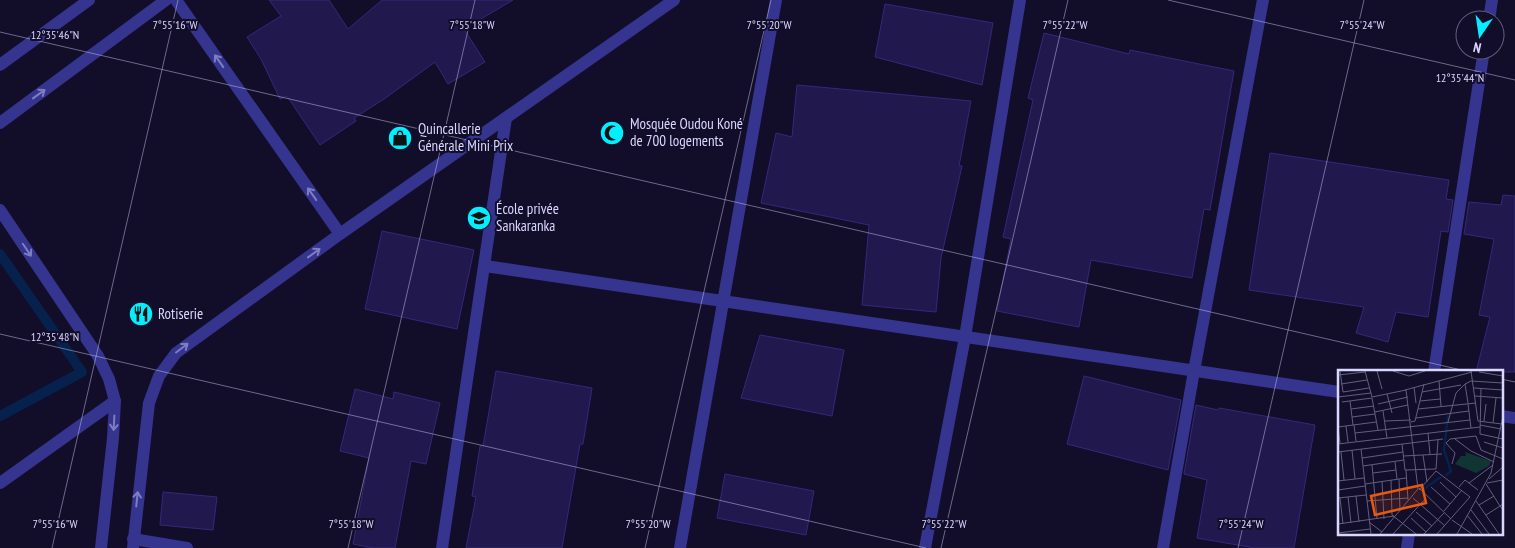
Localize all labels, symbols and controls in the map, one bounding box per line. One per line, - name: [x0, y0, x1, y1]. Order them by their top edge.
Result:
- north arrow: [1455, 10, 1505, 60]
- text: 7°55'16"W: [152, 17, 198, 32]
- text: 7°55'18"W: [449, 17, 495, 32]
- text: 7°55'20"W: [746, 17, 792, 32]
- text: 7°55'22"W: [1042, 17, 1088, 32]
- text: 7°55'24"W: [1339, 17, 1385, 32]
- text: 12°35'46"N: [31, 27, 79, 42]
- text: N: [1471, 38, 1483, 57]
- one-way arrow: [213, 55, 224, 68]
- text: 12°35'44"N: [1436, 70, 1484, 85]
- one-way arrow: [32, 89, 46, 99]
- place label: Mosquée Oudou Koné de 700 logements: [630, 114, 743, 150]
- place label: Quincallerie Générale Mini Prix: [418, 119, 513, 155]
- mosque icon: Mosquée Oudou Koné de 700 logements: [599, 120, 625, 146]
- shop icon: Quincallerie Générale Mini Prix: [387, 125, 413, 151]
- one-way arrow: [307, 187, 317, 201]
- place label: École privée Sankaranka: [496, 199, 559, 235]
- school or university icon: École privée Sankaranka: [466, 205, 492, 231]
- one-way arrow: [22, 243, 32, 257]
- one-way arrow: [307, 248, 321, 258]
- restaurant icon: Rotiserie: [128, 301, 154, 327]
- place label: Rotiserie: [158, 304, 203, 323]
- text: 12°35'48"N: [31, 329, 79, 344]
- one-way arrow: [175, 343, 188, 354]
- inset map: [1338, 370, 1502, 536]
- one-way arrow: [110, 414, 119, 430]
- one-way arrow: [132, 492, 142, 508]
- text: 7°55'16"W: [32, 516, 78, 531]
- text: 7°55'18"W: [328, 516, 374, 531]
- text: 7°55'20"W: [625, 516, 671, 531]
- text: 7°55'22"W: [921, 516, 967, 531]
- text: 7°55'24"W: [1218, 516, 1264, 531]

